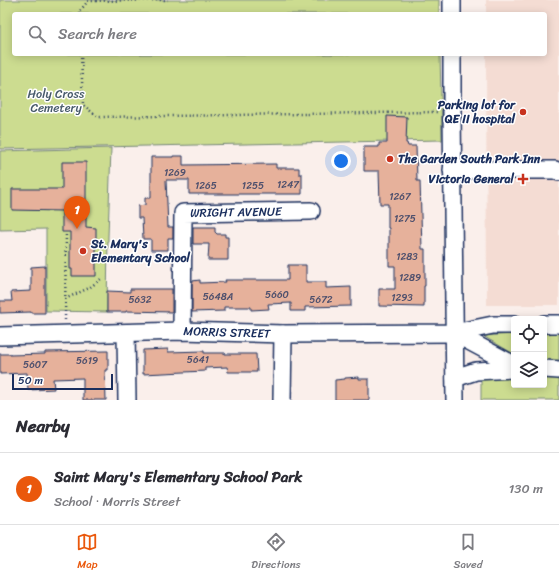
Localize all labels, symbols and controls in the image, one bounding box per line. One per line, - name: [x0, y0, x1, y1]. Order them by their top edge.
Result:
- search box: [12, 12, 547, 56]
- text: Search here: [58, 21, 137, 47]
- icon: search: [26, 23, 48, 45]
- park label: Holy Cross Cemetery: [28, 83, 85, 119]
- place label: Parking lot for QE II hospital: [438, 94, 516, 130]
- marker: Parking lot for QE II hospital: [518, 107, 528, 117]
- place label: The Garden South Park Inn: [398, 148, 541, 170]
- your location: [331, 151, 351, 171]
- marker: The Garden South Park Inn: [385, 154, 395, 164]
- house number: 1269: [164, 164, 186, 182]
- place label: Victoria General: [429, 168, 515, 190]
- marker: Victoria General: [517, 173, 529, 185]
- house number: 1247: [277, 176, 300, 194]
- house number: 1265: [195, 177, 217, 195]
- house number: 1255: [242, 177, 264, 195]
- house number: 1267: [389, 188, 412, 206]
- pin: 1: [64, 196, 90, 229]
- street label: WRIGHT AVENUE: [190, 200, 283, 224]
- house number: 1275: [394, 210, 416, 228]
- place label: St. Mary's Elementary School: [90, 233, 191, 269]
- marker: St. Mary's Elementary School: [78, 246, 88, 256]
- house number: 1283: [396, 248, 418, 266]
- house number: 1289: [399, 269, 421, 287]
- house number: 5660: [265, 286, 289, 304]
- house number: 5648A: [203, 288, 233, 306]
- house number: 1293: [391, 289, 413, 307]
- house number: 5632: [128, 291, 152, 309]
- house number: 5672: [309, 291, 333, 309]
- map controls: [511, 316, 547, 388]
- button: locate: [511, 316, 547, 352]
- street label: MORRIS STREET: [183, 320, 271, 345]
- house number: 5641: [187, 351, 209, 369]
- house number: 5619: [76, 352, 98, 370]
- button: layers: [511, 352, 547, 388]
- house number: 5607: [23, 356, 48, 374]
- text: 50 m: [18, 371, 43, 390]
- scale bar: [12, 372, 113, 391]
- text: Nearby: [16, 411, 70, 441]
- text: Saint Mary's Elementary School Park: [54, 464, 302, 490]
- text: 1: [26, 477, 32, 500]
- text: 130 m: [509, 477, 543, 500]
- text: School · Morris Street: [54, 490, 180, 513]
- tab: Map: [76, 531, 98, 574]
- tab: Directions: [251, 531, 301, 574]
- tab: Saved: [454, 531, 483, 574]

